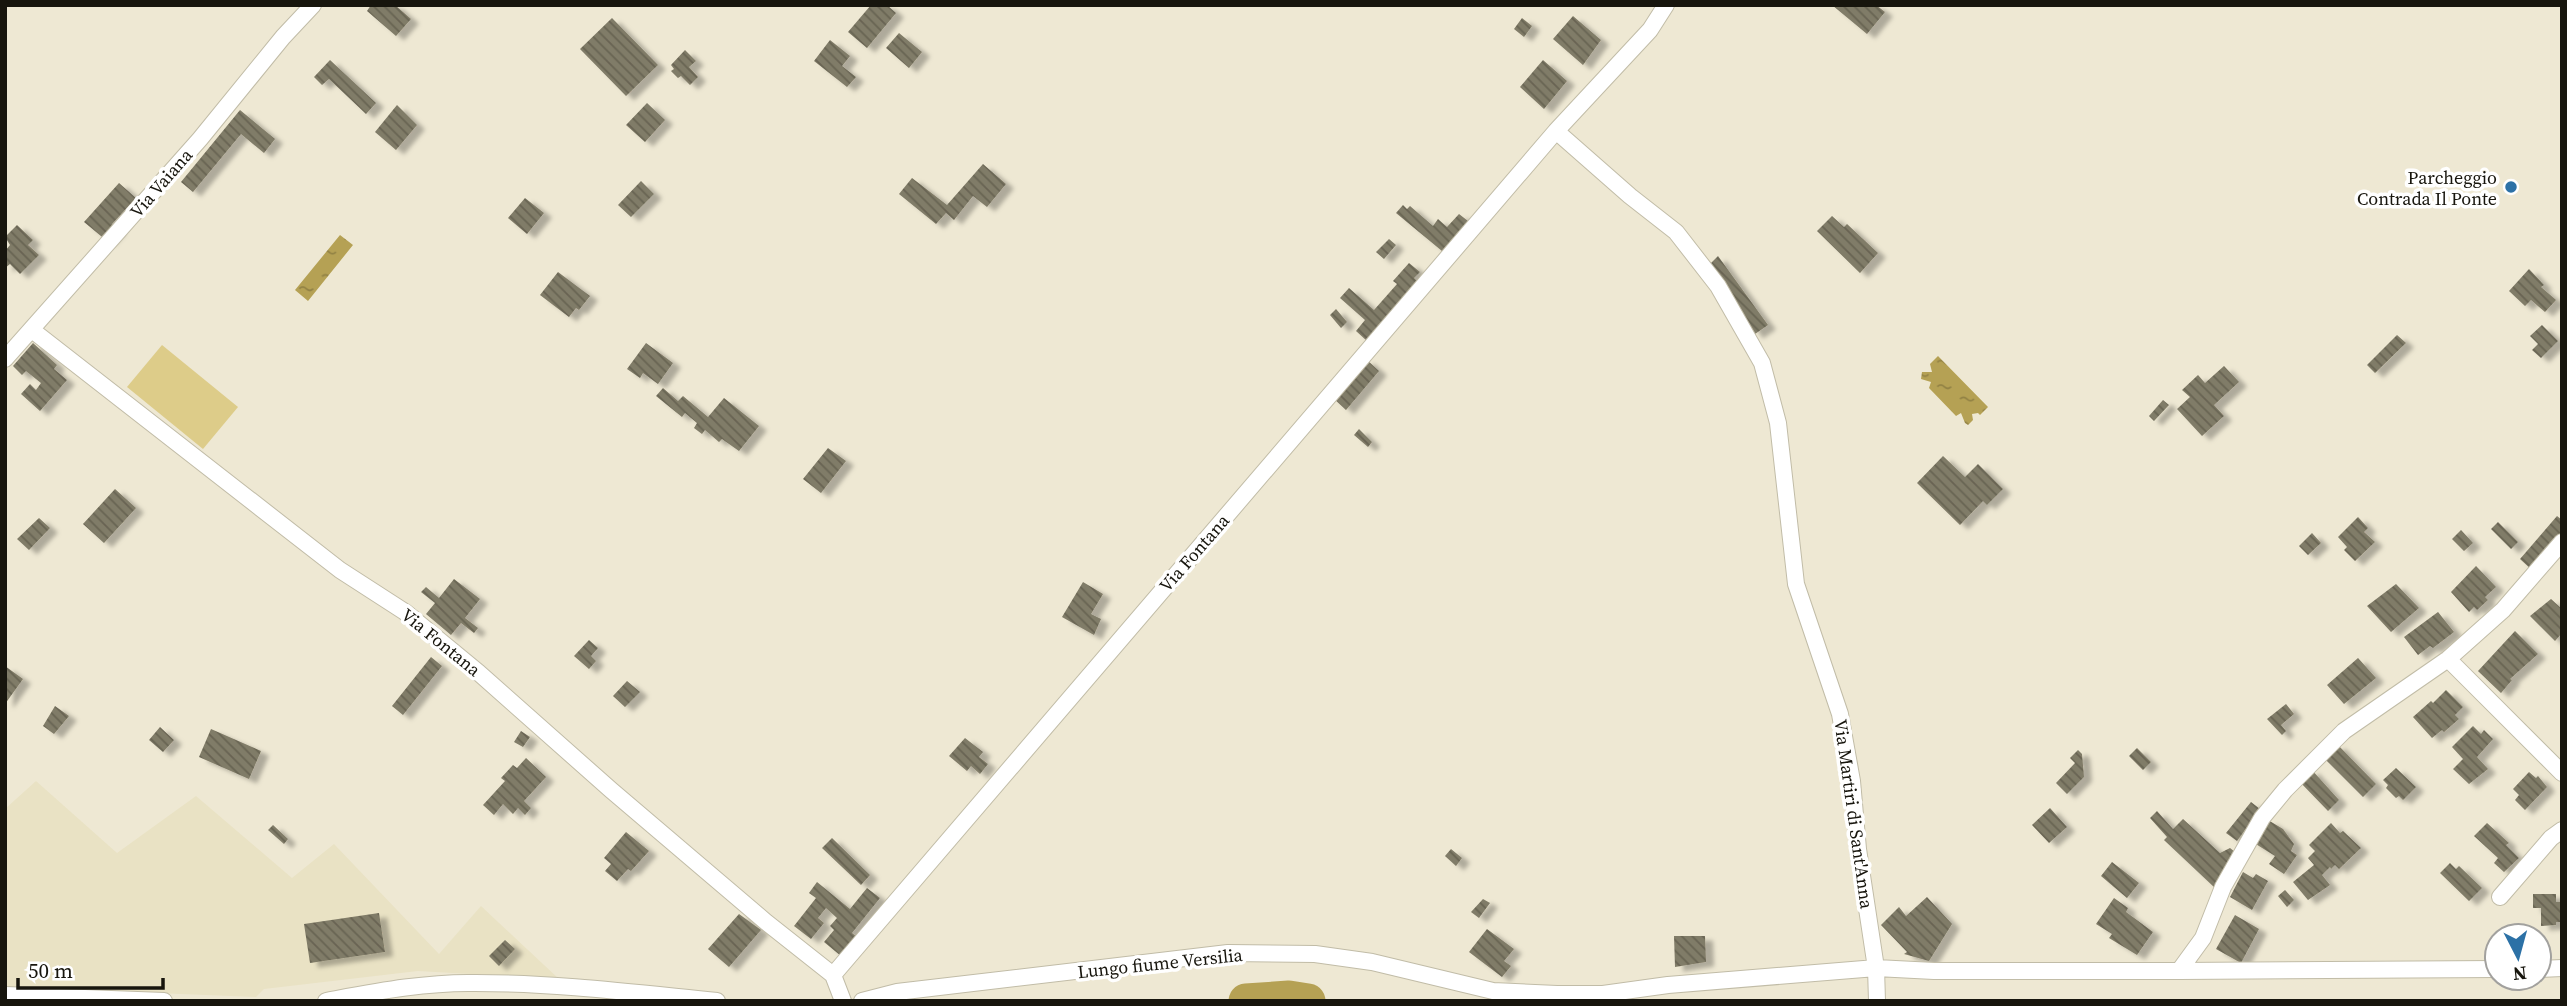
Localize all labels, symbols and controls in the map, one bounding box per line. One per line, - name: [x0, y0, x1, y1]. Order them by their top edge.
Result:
- street label: Via Vaiana: [124, 142, 199, 223]
- place label: Parcheggio Contrada Il Ponte: [2357, 165, 2497, 211]
- marker: Parcheggio Contrada Il Ponte: [2503, 179, 2519, 195]
- street label: Via Fontana: [1153, 508, 1235, 597]
- street label: Via Fontana: [396, 602, 487, 682]
- street label: Via Martiri di Sant'Anna: [1828, 718, 1880, 911]
- north arrow: [2483, 922, 2553, 992]
- street label: Lungo fiume Versilia: [1076, 942, 1245, 984]
- scale bar: [18, 946, 163, 990]
- text: 50 m: [28, 956, 73, 985]
- text: N: [2511, 960, 2528, 988]

